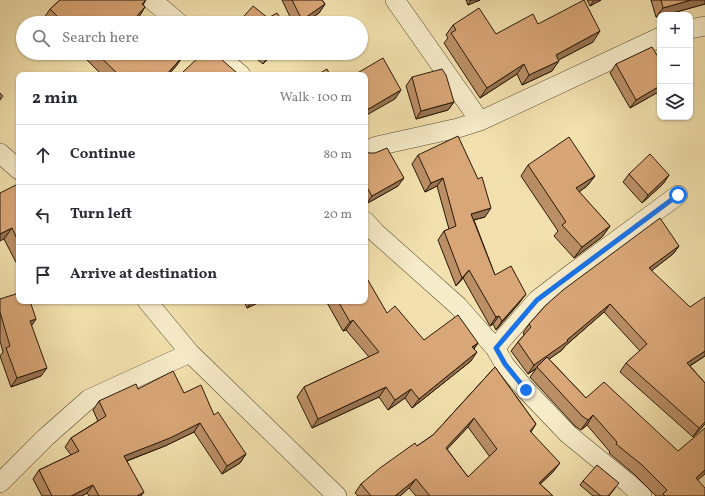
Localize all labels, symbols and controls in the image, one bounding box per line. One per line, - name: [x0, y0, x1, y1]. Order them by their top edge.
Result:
- map controls: [657, 12, 693, 120]
- button: +: [657, 12, 693, 48]
- search box: [16, 16, 368, 60]
- icon: search: [30, 27, 52, 49]
- text: Search here: [62, 28, 139, 49]
- button: −: [657, 48, 693, 84]
- button: layers: [657, 84, 693, 120]
- text: 2 min: [32, 87, 78, 110]
- text: Walk · 100 m: [280, 89, 352, 107]
- icon: ahead: [32, 144, 54, 166]
- text: Continue: [70, 144, 135, 165]
- text: 80 m: [323, 146, 352, 164]
- route start: [669, 186, 687, 204]
- icon: left: [32, 204, 54, 226]
- text: Turn left: [70, 204, 132, 225]
- text: 20 m: [323, 206, 352, 224]
- icon: arrive: [32, 264, 54, 286]
- text: Arrive at destination: [70, 264, 217, 285]
- route end: [517, 381, 535, 399]

